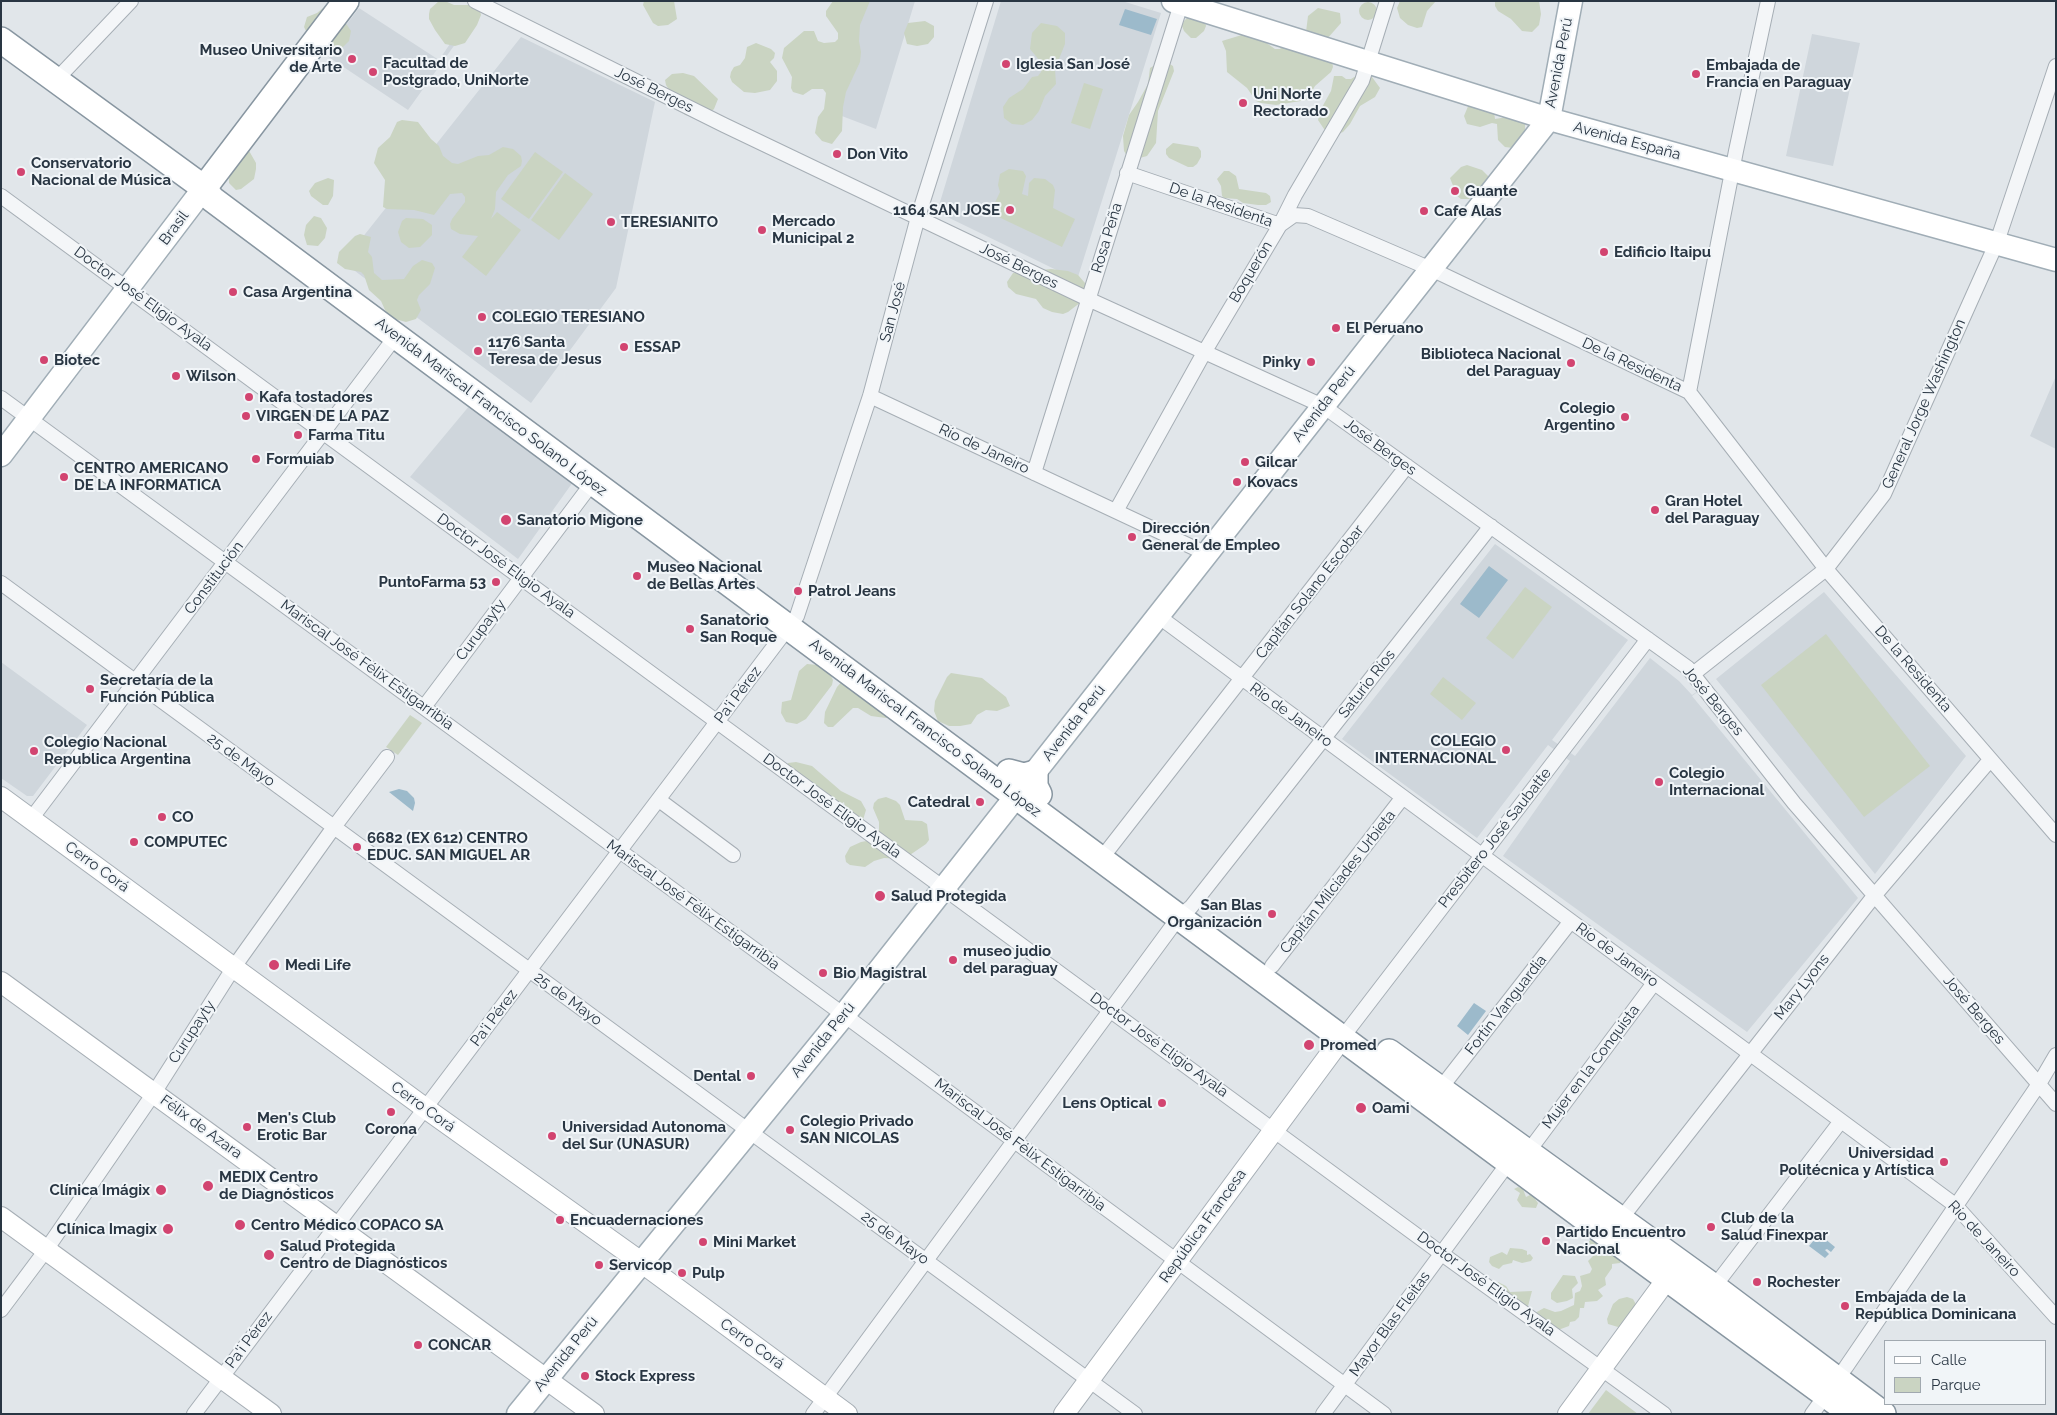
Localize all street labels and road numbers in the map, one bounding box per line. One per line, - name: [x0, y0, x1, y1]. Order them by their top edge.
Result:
- street label: Avenida Perú: [1541, 16, 1577, 110]
- street label: José Berges: [612, 63, 696, 117]
- street label: Avenida España: [1571, 118, 1683, 164]
- street label: De la Residenta: [1167, 179, 1275, 231]
- street label: Rosa Peña: [1088, 201, 1126, 275]
- street label: Brasil: [155, 207, 193, 249]
- street label: Boquerón: [1226, 238, 1276, 306]
- street label: José Berges: [977, 239, 1061, 293]
- street label: Doctor José Eligio Ayala: [70, 243, 216, 355]
- street label: San José: [876, 280, 910, 344]
- street label: Avenida Mariscal Francisco Solano López: [372, 314, 610, 500]
- street label: General Jorge Washington: [1878, 316, 1970, 492]
- street label: De la Residenta: [1579, 334, 1685, 396]
- street label: Avenida Perú: [1289, 362, 1359, 446]
- street label: José Berges: [1340, 415, 1420, 479]
- street label: Río de Janeiro: [936, 420, 1032, 478]
- street label: Doctor José Eligio Ayala: [433, 510, 579, 622]
- street label: Capitán Solano Escobar: [1252, 522, 1368, 662]
- street label: Constitución: [181, 538, 247, 618]
- street label: Mariscal José Félix Estigarribia: [277, 596, 457, 734]
- street label: Curupayty: [452, 596, 510, 664]
- street label: De la Residenta: [1871, 622, 1955, 716]
- street label: Avenida Mariscal Francisco Solano López: [806, 635, 1044, 821]
- street label: Saturio Ríos: [1335, 646, 1399, 722]
- street label: Pa'i Pérez: [711, 663, 765, 727]
- street label: José Berges: [1679, 663, 1747, 739]
- street label: Río de Janeiro: [1246, 679, 1336, 751]
- street label: Avenida Perú: [1039, 681, 1109, 765]
- street label: 25 de Mayo: [204, 729, 278, 791]
- street label: Doctor José Eligio Ayala: [759, 750, 905, 862]
- street label: Presbítero José Saubatte: [1435, 764, 1555, 912]
- street label: Capitán Milcíades Urbieta: [1276, 807, 1400, 957]
- street label: Mariscal José Félix Estigarribia: [603, 836, 783, 974]
- street label: Cerro Corá: [61, 838, 133, 896]
- street label: Río de Janeiro: [1572, 919, 1662, 991]
- street label: Mary Lyons: [1771, 950, 1833, 1024]
- street label: Fortín Vanguardia: [1461, 951, 1551, 1059]
- street label: 25 de Mayo: [531, 968, 605, 1030]
- street label: José Berges: [1939, 972, 2009, 1048]
- street label: Pa'i Pérez: [467, 986, 521, 1050]
- street label: Doctor José Eligio Ayala: [1086, 989, 1232, 1101]
- street label: Curupayty: [165, 997, 219, 1067]
- street label: Avenida Perú: [787, 999, 859, 1081]
- street label: Mujer en la Conquista: [1538, 1001, 1644, 1133]
- street label: Mariscal José Félix Estigarribia: [931, 1075, 1109, 1215]
- street label: Cerro Corá: [387, 1078, 459, 1136]
- street label: Félix de Azara: [156, 1091, 246, 1163]
- street label: República Francesa: [1156, 1166, 1250, 1286]
- street label: Río de Janeiro: [1944, 1197, 2024, 1281]
- street label: 25 de Mayo: [858, 1207, 932, 1269]
- street label: Doctor José Eligio Ayala: [1413, 1228, 1559, 1340]
- street label: Mayor Blas Fleitas: [1346, 1268, 1434, 1380]
- street label: Pa'i Pérez: [222, 1308, 276, 1372]
- street label: Avenida Perú: [530, 1313, 602, 1395]
- street label: Cerro Corá: [716, 1315, 788, 1373]

